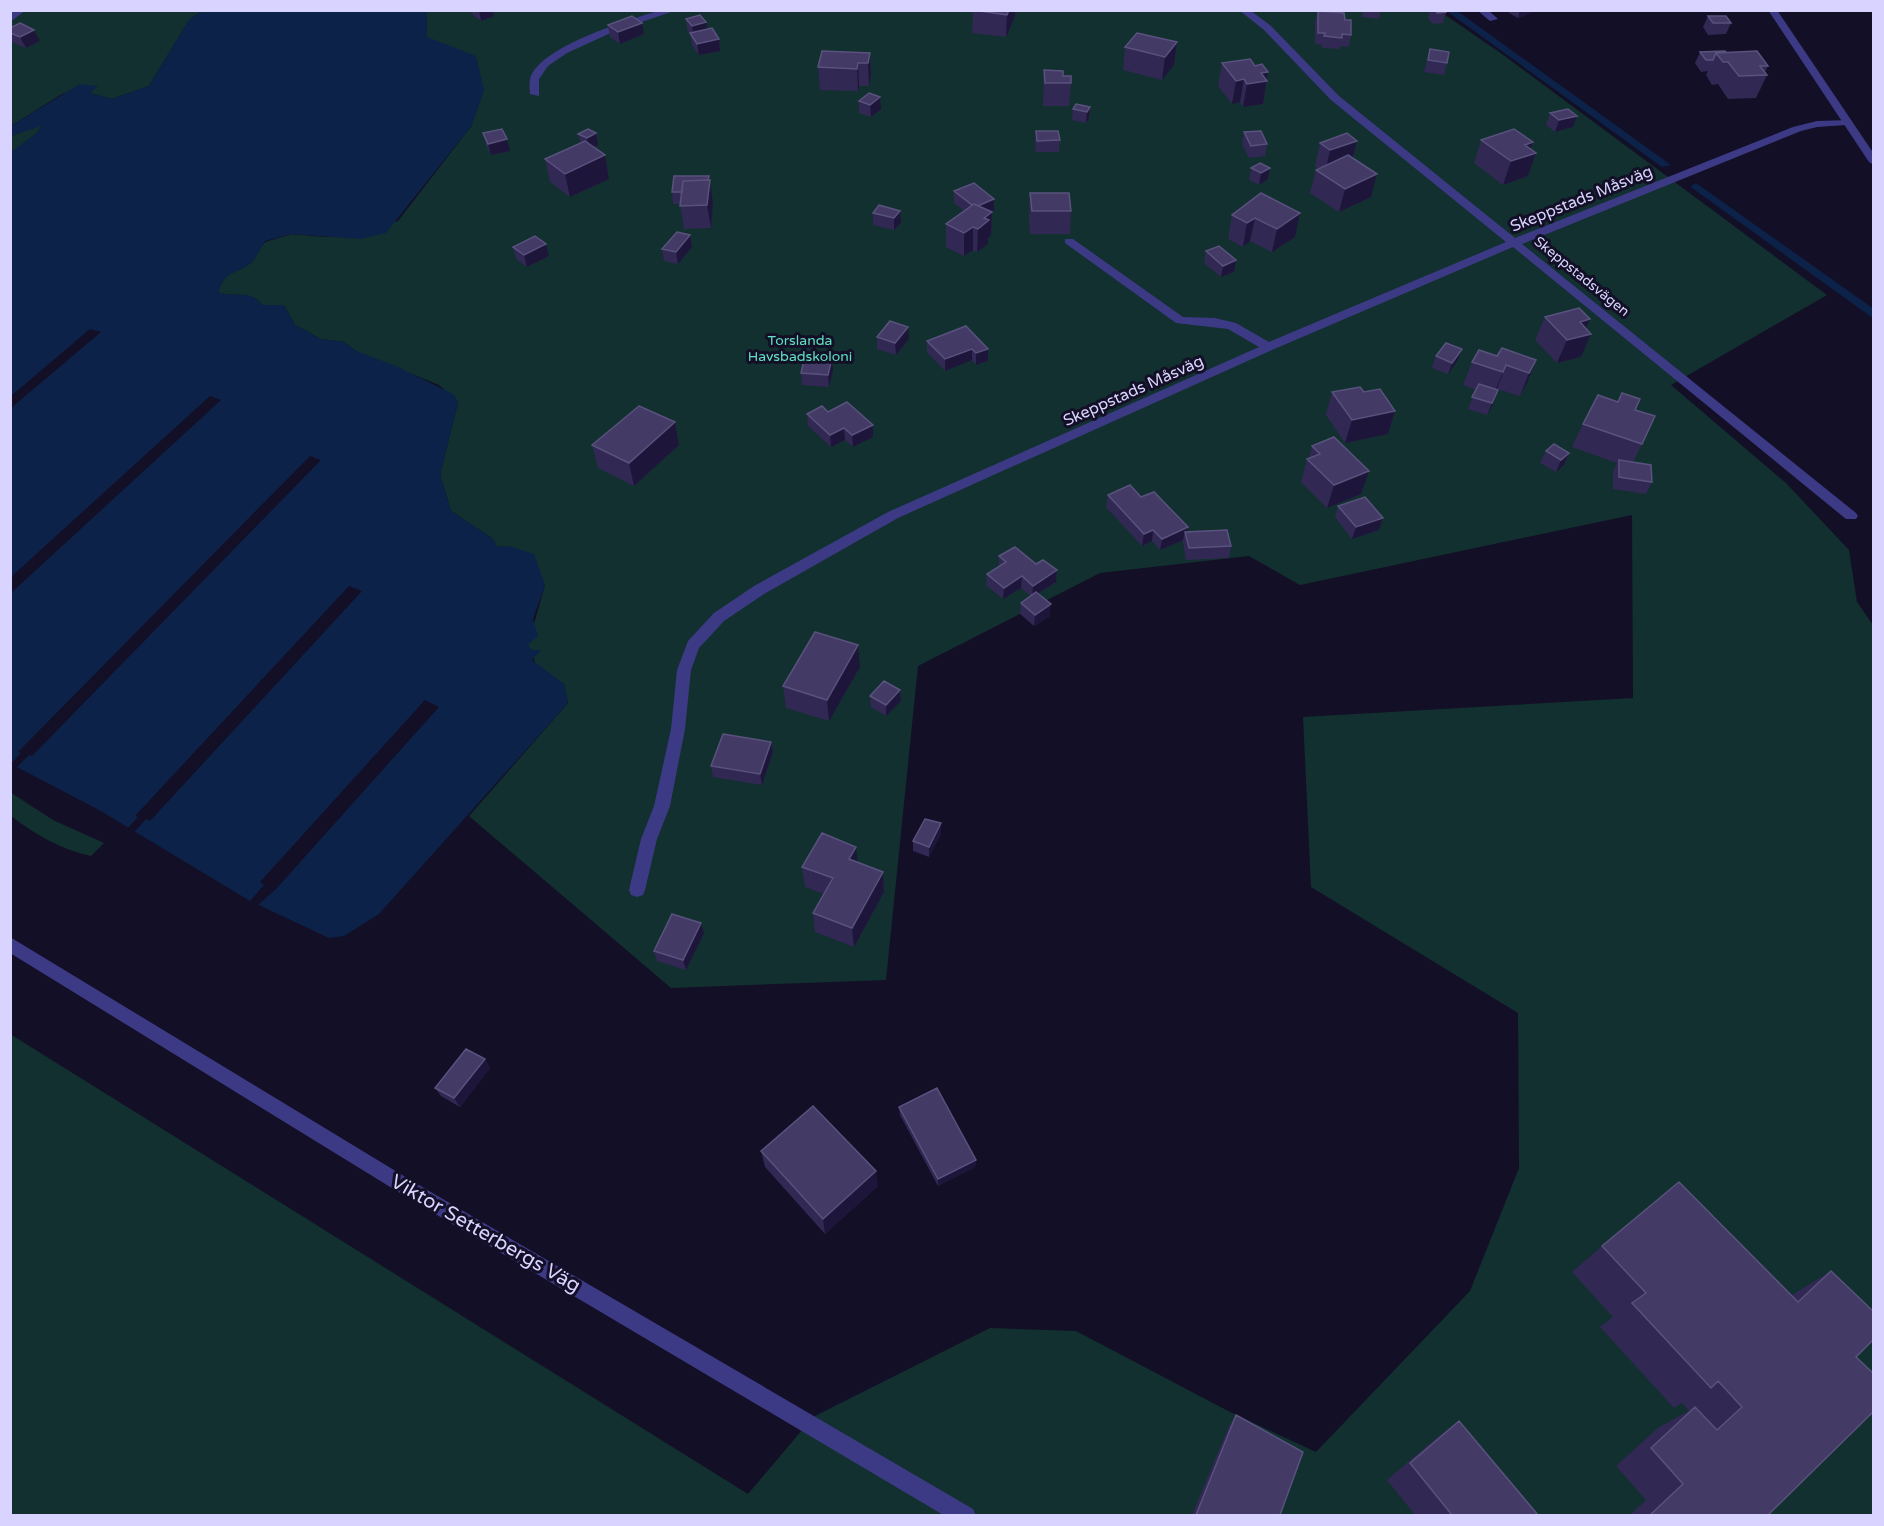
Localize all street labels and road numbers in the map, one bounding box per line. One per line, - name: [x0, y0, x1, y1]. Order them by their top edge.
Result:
- street label: Skeppstads Måsväg: [1507, 161, 1655, 237]
- street label: Skeppstadsvägen: [1531, 233, 1633, 320]
- street label: Skeppstads Måsväg: [1060, 351, 1207, 431]
- street label: Viktor Setterbergs Väg: [386, 1170, 585, 1298]

